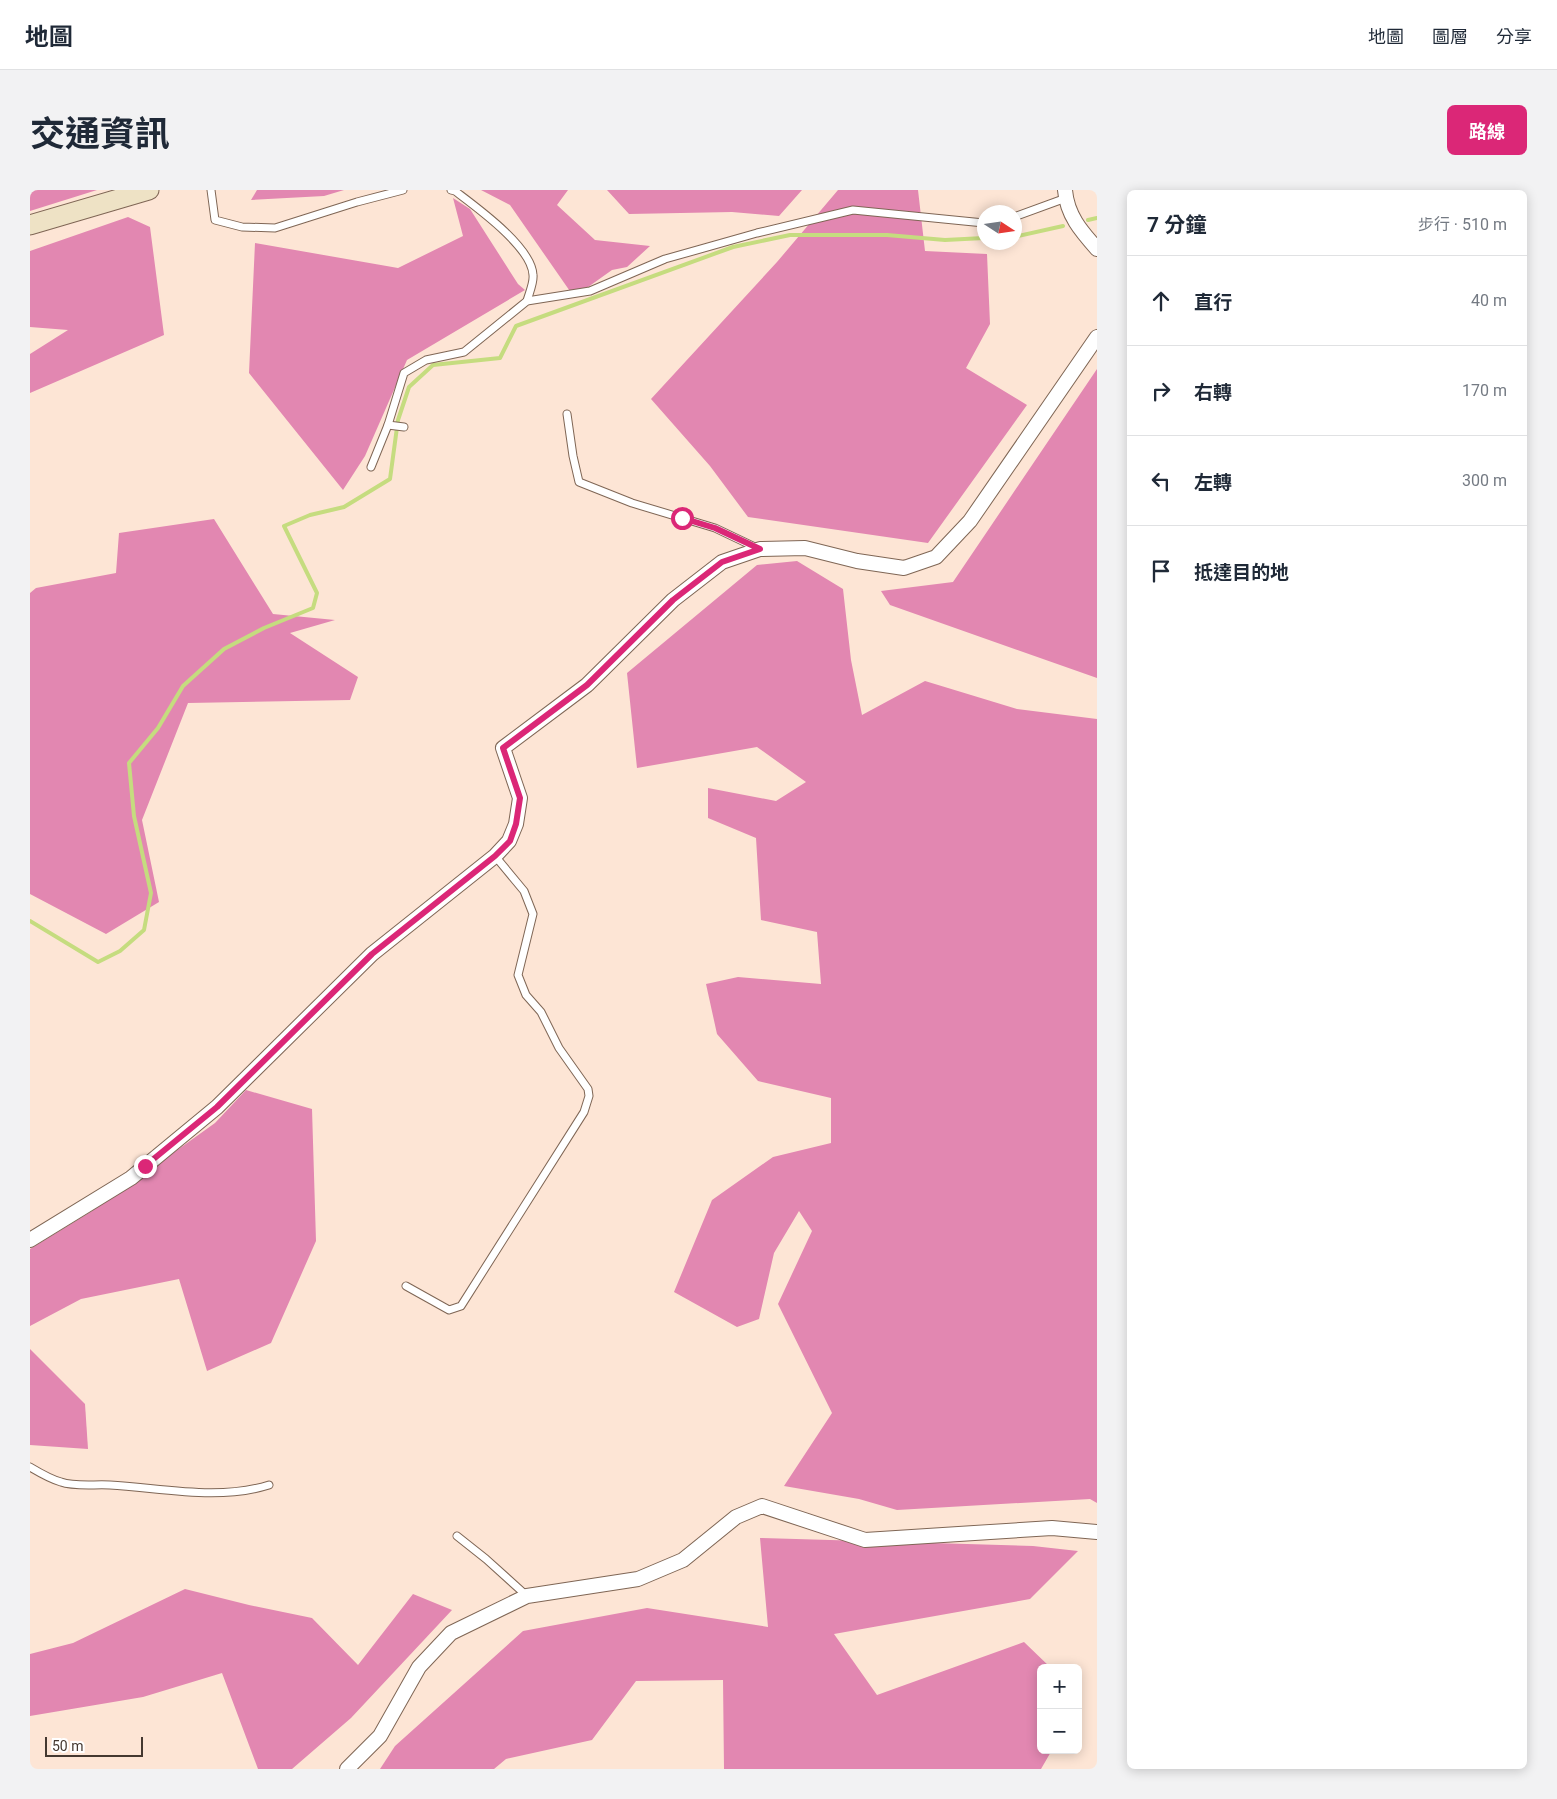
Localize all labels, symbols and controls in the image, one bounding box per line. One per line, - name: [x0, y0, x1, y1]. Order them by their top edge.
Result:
- text: 地圖: [25, 23, 73, 51]
- text: 地圖: [1368, 26, 1404, 47]
- text: 圖層: [1432, 26, 1468, 47]
- text: 分享: [1496, 26, 1532, 47]
- button: 路線: [1447, 105, 1527, 155]
- text: 交通資訊: [30, 114, 170, 155]
- north arrow: [977, 205, 1022, 250]
- text: 7 分鐘: [1147, 213, 1206, 237]
- text: 步行 · 510 m: [1418, 215, 1507, 234]
- icon: ahead: [1147, 287, 1175, 315]
- text: 直行: [1194, 291, 1232, 314]
- text: 40 m: [1471, 291, 1507, 310]
- icon: right: [1147, 377, 1175, 405]
- text: 右轉: [1194, 381, 1232, 404]
- text: 170 m: [1462, 381, 1507, 400]
- icon: left: [1147, 467, 1175, 495]
- text: 左轉: [1194, 471, 1232, 494]
- text: 300 m: [1462, 471, 1507, 490]
- route start: [671, 507, 694, 530]
- icon: arrive: [1147, 557, 1175, 585]
- text: 抵達目的地: [1194, 561, 1289, 584]
- route end: [134, 1155, 157, 1178]
- map controls: [1037, 1664, 1082, 1754]
- button: +: [1037, 1664, 1082, 1709]
- button: −: [1037, 1709, 1082, 1754]
- scale bar: [45, 1734, 142, 1757]
- text: 50 m: [52, 1738, 84, 1754]

